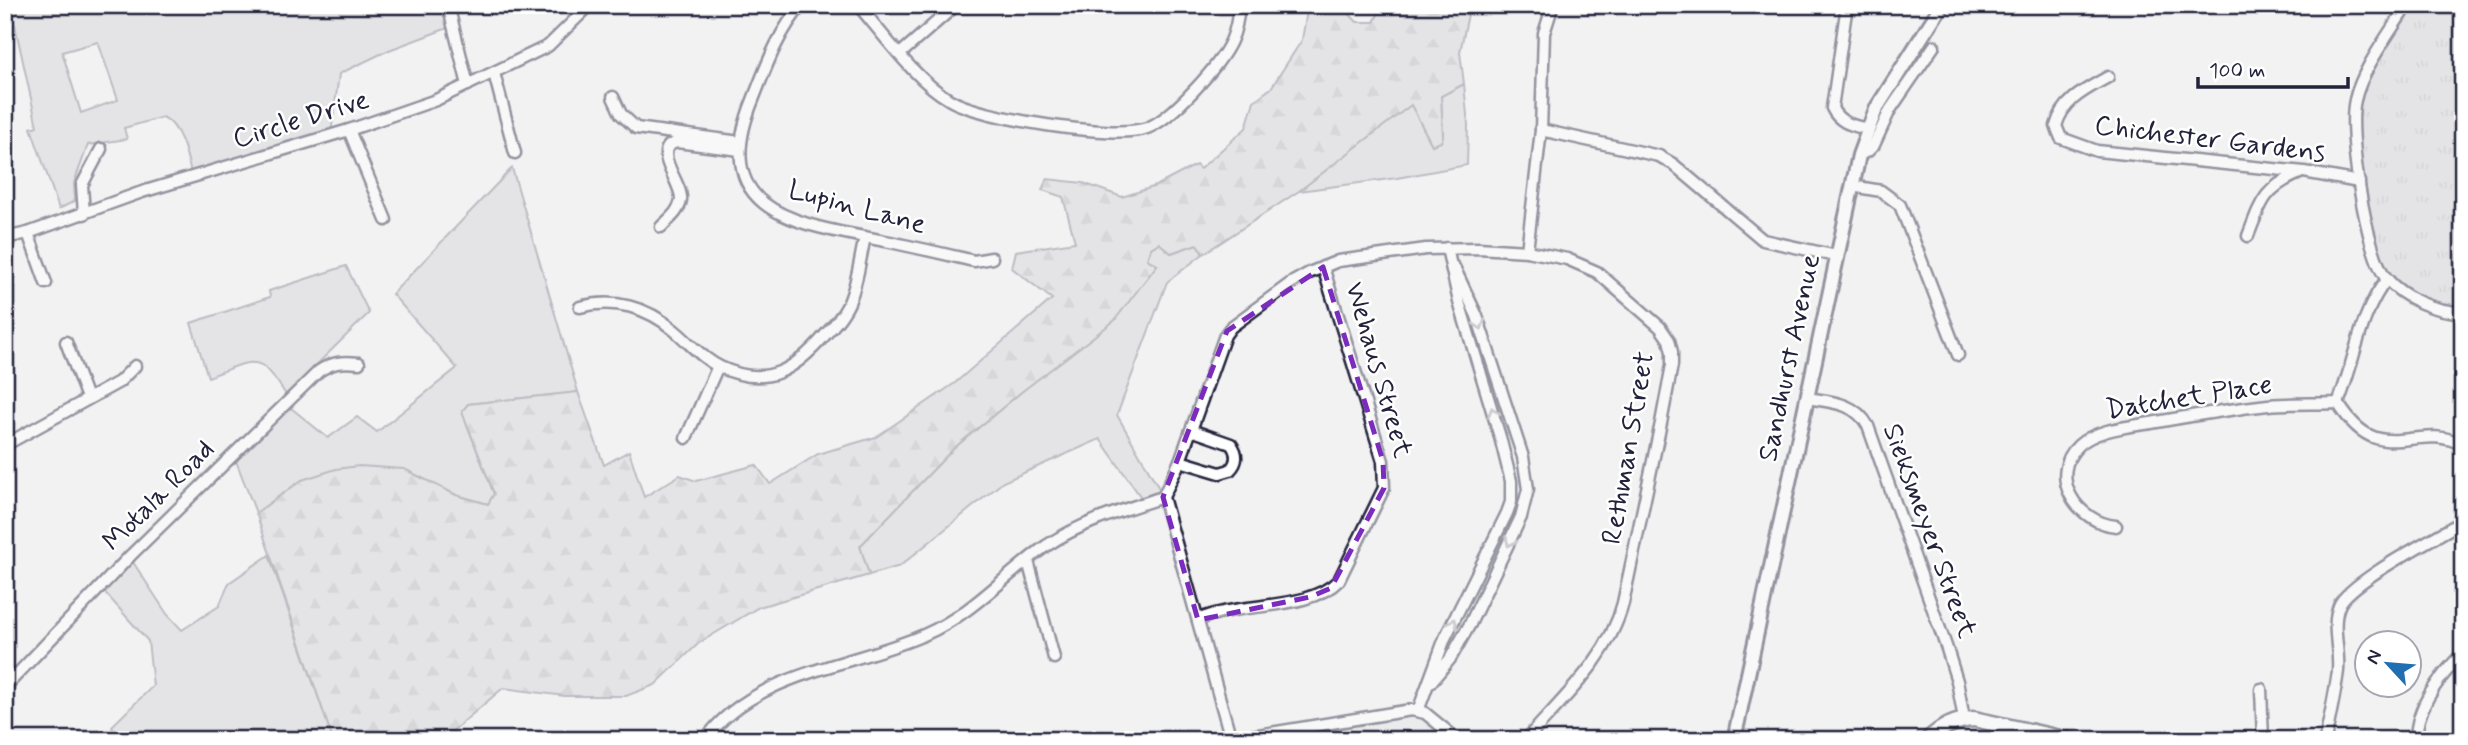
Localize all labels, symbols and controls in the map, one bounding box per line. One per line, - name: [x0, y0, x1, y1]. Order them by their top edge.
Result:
- scale bar: [2198, 46, 2349, 90]
- text: 100 m: [2209, 57, 2265, 85]
- street label: Circle Drive: [228, 82, 374, 158]
- street label: Chichester Gardens: [2093, 107, 2327, 173]
- street label: Lupin Lane: [784, 172, 930, 244]
- street label: Sandhurst Avenue: [1750, 251, 1830, 465]
- street label: Wehaus Street: [1335, 278, 1421, 463]
- one-way arrow: [1472, 318, 1486, 331]
- street label: Rethman Street: [1594, 349, 1664, 547]
- street label: Datchet Place: [2103, 367, 2275, 429]
- one-way arrow: [1486, 406, 1501, 418]
- street label: Sieksmeyer Street: [1873, 419, 1985, 644]
- street label: Motala Road: [95, 432, 223, 560]
- one-way arrow: [1504, 534, 1518, 547]
- one-way arrow: [1444, 618, 1458, 630]
- north arrow: [2352, 630, 2422, 700]
- text: N: [2360, 646, 2388, 668]

